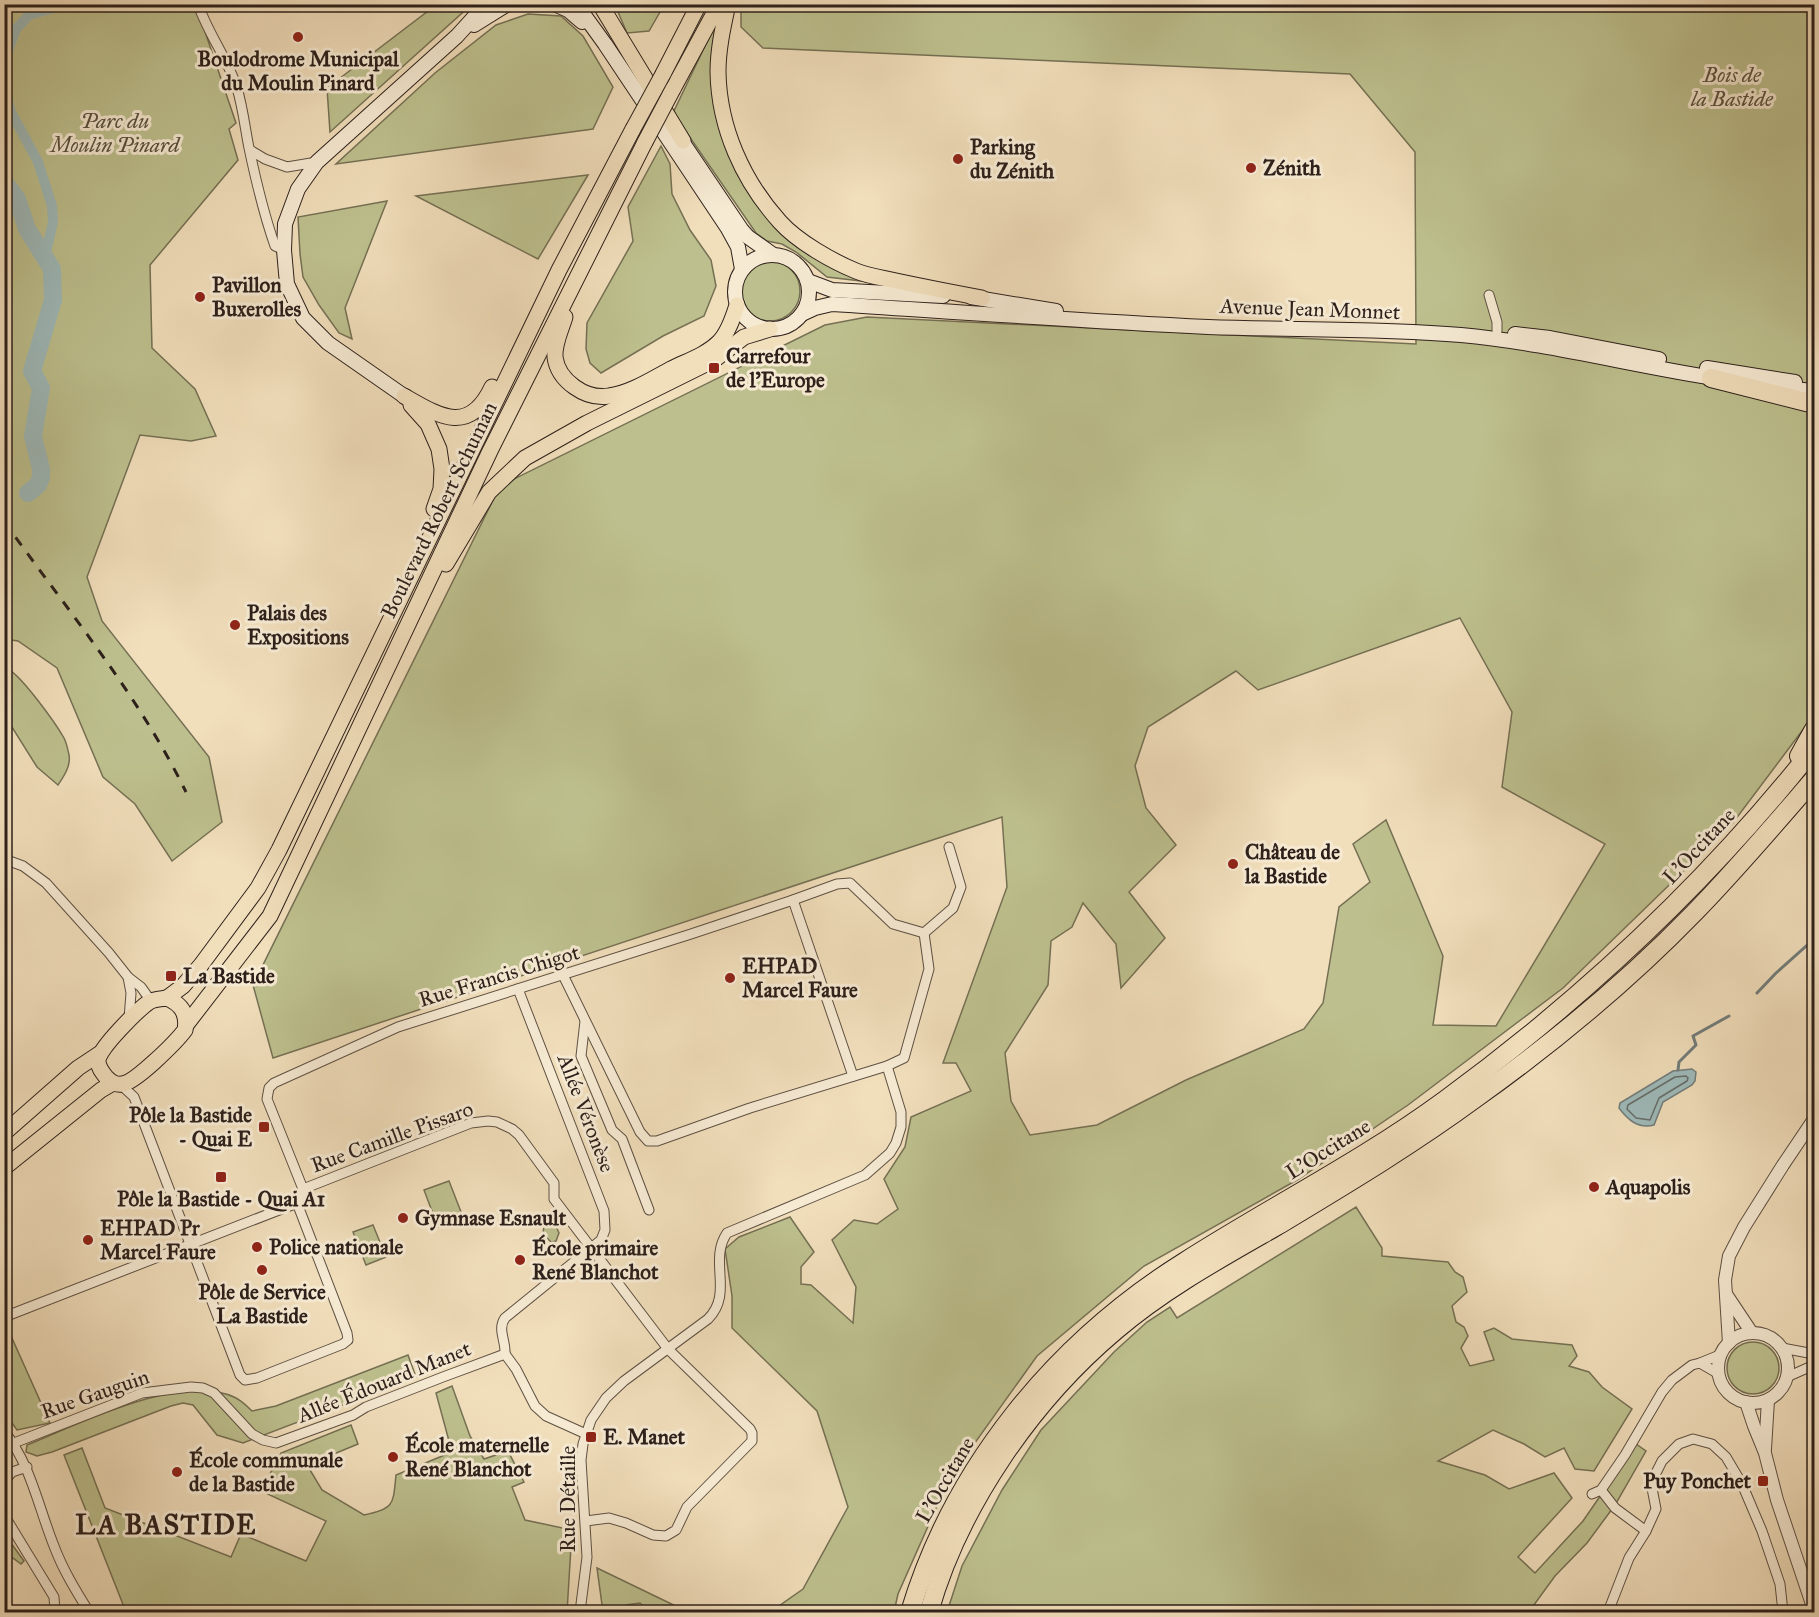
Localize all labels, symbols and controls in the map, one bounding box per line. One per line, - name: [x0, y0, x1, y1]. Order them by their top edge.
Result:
- marker: Boulodrome Municipal du Moulin Pinard: [291, 30, 305, 44]
- place label: Boulodrome Municipal du Moulin Pinard: [197, 46, 400, 96]
- park label: Bois de la Bastide: [1690, 62, 1774, 112]
- park label: Parc du Moulin Pinard: [49, 108, 182, 158]
- place label: Parking du Zénith: [970, 134, 1055, 184]
- marker: Parking du Zénith: [951, 152, 965, 166]
- place label: Zénith: [1263, 155, 1321, 181]
- marker: Zénith: [1244, 161, 1258, 175]
- place label: Pavillon Buxerolles: [212, 272, 301, 322]
- marker: Pavillon Buxerolles: [193, 290, 207, 304]
- street label: Avenue Jean Monnet: [1219, 293, 1401, 325]
- place label: Carrefour de l'Europe: [726, 343, 825, 393]
- marker: Carrefour de l'Europe: [707, 361, 721, 375]
- street label: Boulevard Robert Schuman: [375, 398, 503, 622]
- place label: Palais des Expositions: [247, 600, 349, 650]
- marker: Palais des Expositions: [228, 618, 242, 632]
- street label: L'Occitane: [1657, 802, 1741, 890]
- place label: Château de la Bastide: [1244, 839, 1340, 889]
- marker: Château de la Bastide: [1226, 857, 1240, 871]
- street label: Rue Francis Chigot: [415, 939, 583, 1013]
- place label: EHPAD Marcel Faure: [742, 953, 858, 1003]
- place label: La Bastide: [183, 963, 275, 989]
- marker: La Bastide: [164, 969, 178, 983]
- marker: EHPAD Marcel Faure: [723, 971, 737, 985]
- street label: Allée Véronèse: [551, 1049, 621, 1176]
- street label: Rue Camille Pissaro: [307, 1096, 477, 1178]
- place label: Pôle la Bastide - Quai E: [129, 1102, 252, 1152]
- street label: L'Occitane: [1281, 1113, 1375, 1185]
- marker: Pôle la Bastide - Quai E: [257, 1120, 271, 1134]
- marker: Pôle la Bastide - Quai A1: [214, 1170, 228, 1184]
- place label: Aquapolis: [1604, 1174, 1691, 1200]
- marker: Aquapolis: [1587, 1180, 1601, 1194]
- place label: Pôle la Bastide - Quai A1: [117, 1186, 325, 1212]
- place label: Gymnase Esnault: [415, 1205, 567, 1231]
- marker: Gymnase Esnault: [396, 1211, 410, 1225]
- place label: EHPAD Pr Marcel Faure: [100, 1215, 216, 1265]
- marker: EHPAD Pr Marcel Faure: [81, 1233, 95, 1247]
- place label: Police nationale: [269, 1234, 404, 1260]
- place label: École primaire René Blanchot: [532, 1234, 659, 1285]
- marker: Police nationale: [250, 1240, 264, 1254]
- marker: École primaire René Blanchot: [513, 1253, 527, 1267]
- marker: Pôle de Service La Bastide: [255, 1263, 269, 1277]
- place label: Pôle de Service La Bastide: [198, 1279, 326, 1329]
- street label: Allée Édouard Manet: [292, 1334, 475, 1429]
- street label: Rue Gauguin: [37, 1363, 153, 1425]
- place label: E. Manet: [603, 1424, 686, 1450]
- marker: E. Manet: [584, 1430, 598, 1444]
- place label: École maternelle René Blanchot: [405, 1431, 549, 1482]
- street label: L'Occitane: [910, 1432, 980, 1528]
- place label: École communale de la Bastide: [189, 1446, 343, 1497]
- street label: Rue Détaille: [555, 1446, 581, 1552]
- marker: École maternelle René Blanchot: [386, 1450, 400, 1464]
- marker: École communale de la Bastide: [170, 1465, 184, 1479]
- place label: Puy Ponchet: [1643, 1468, 1752, 1494]
- marker: Puy Ponchet: [1756, 1474, 1770, 1488]
- district label: LA BASTIDE: [75, 1508, 257, 1541]

